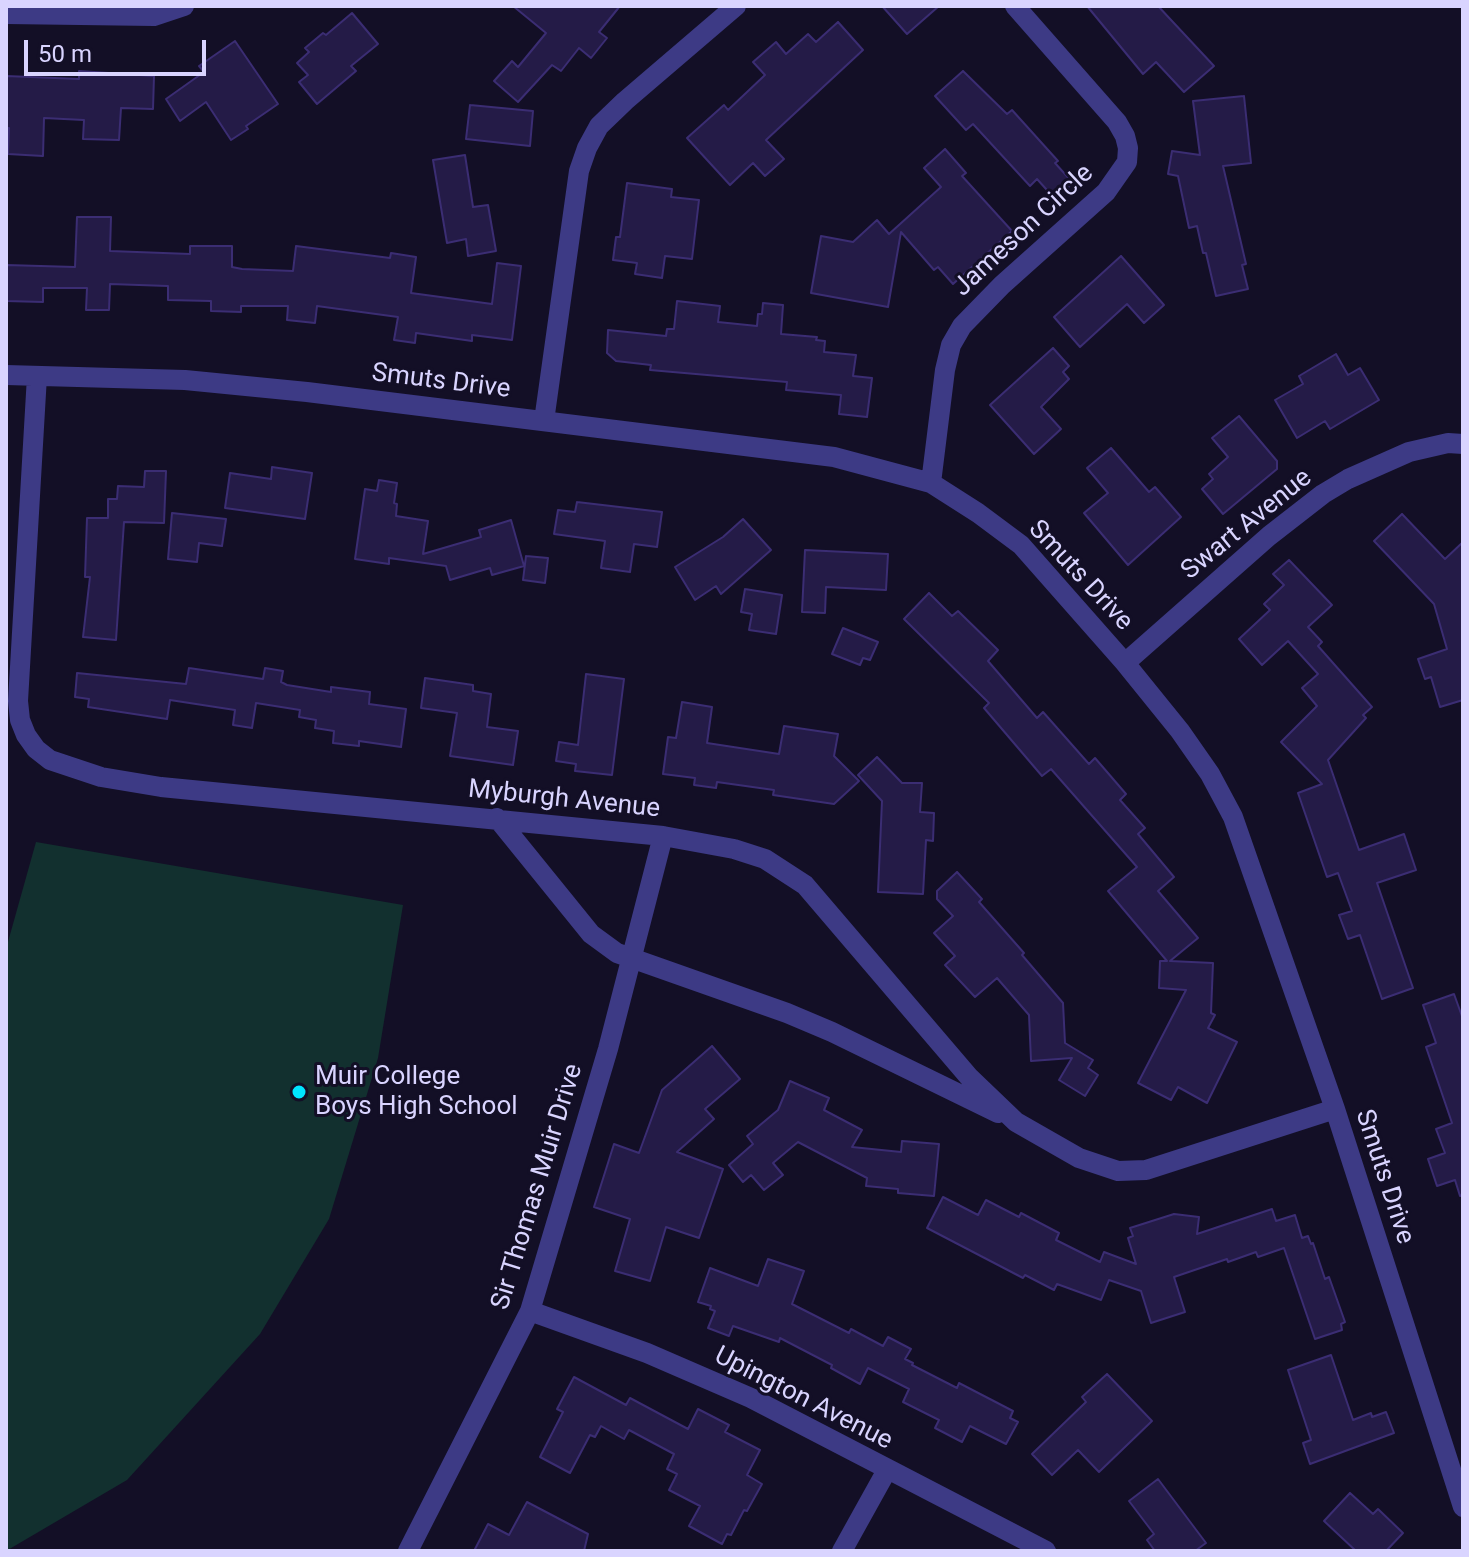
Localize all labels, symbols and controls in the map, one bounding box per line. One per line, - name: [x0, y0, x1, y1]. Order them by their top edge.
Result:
- scale bar: [28, 24, 210, 74]
- text: 50 m: [38, 40, 92, 68]
- street label: Jameson Circle: [948, 158, 1100, 304]
- street label: Smuts Drive: [370, 358, 512, 406]
- street label: Swart Avenue: [1176, 463, 1318, 587]
- street label: Smuts Drive: [1021, 514, 1139, 638]
- street label: Myburgh Avenue: [466, 774, 662, 826]
- street label: Sir Thomas Muir Drive: [486, 1060, 590, 1314]
- place label: Muir College Boys High School: [315, 1061, 518, 1122]
- marker: Muir College Boys High School: [290, 1083, 308, 1101]
- street label: Smuts Drive: [1348, 1106, 1420, 1248]
- street label: Upington Avenue: [709, 1341, 897, 1457]

